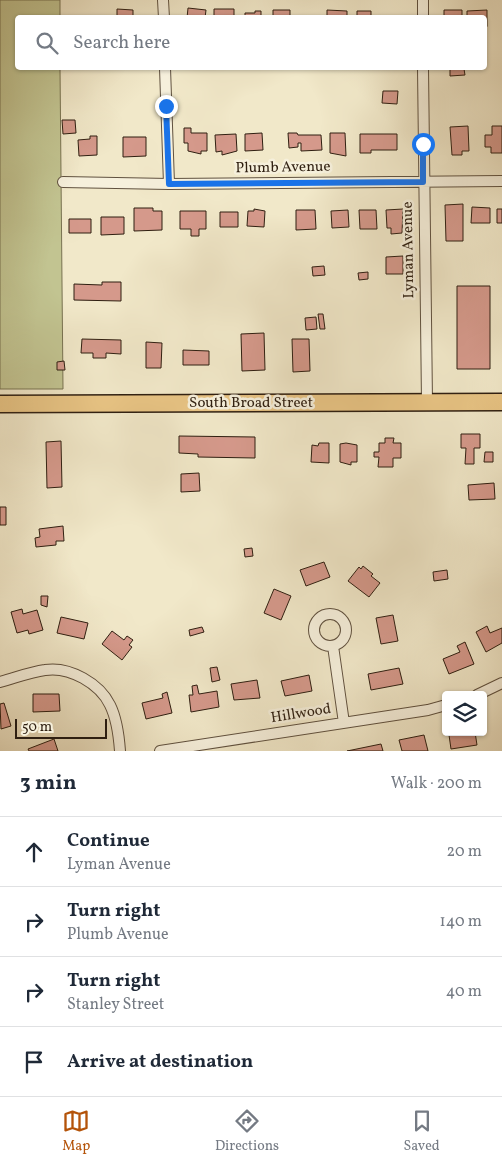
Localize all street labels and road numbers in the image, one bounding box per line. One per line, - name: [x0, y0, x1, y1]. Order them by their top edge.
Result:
- street label: Plumb Avenue: [235, 157, 331, 179]
- street label: Lyman Avenue: [398, 201, 420, 299]
- street label: South Broad Street: [189, 393, 313, 414]
- street label: Hillwood: [269, 699, 333, 729]

